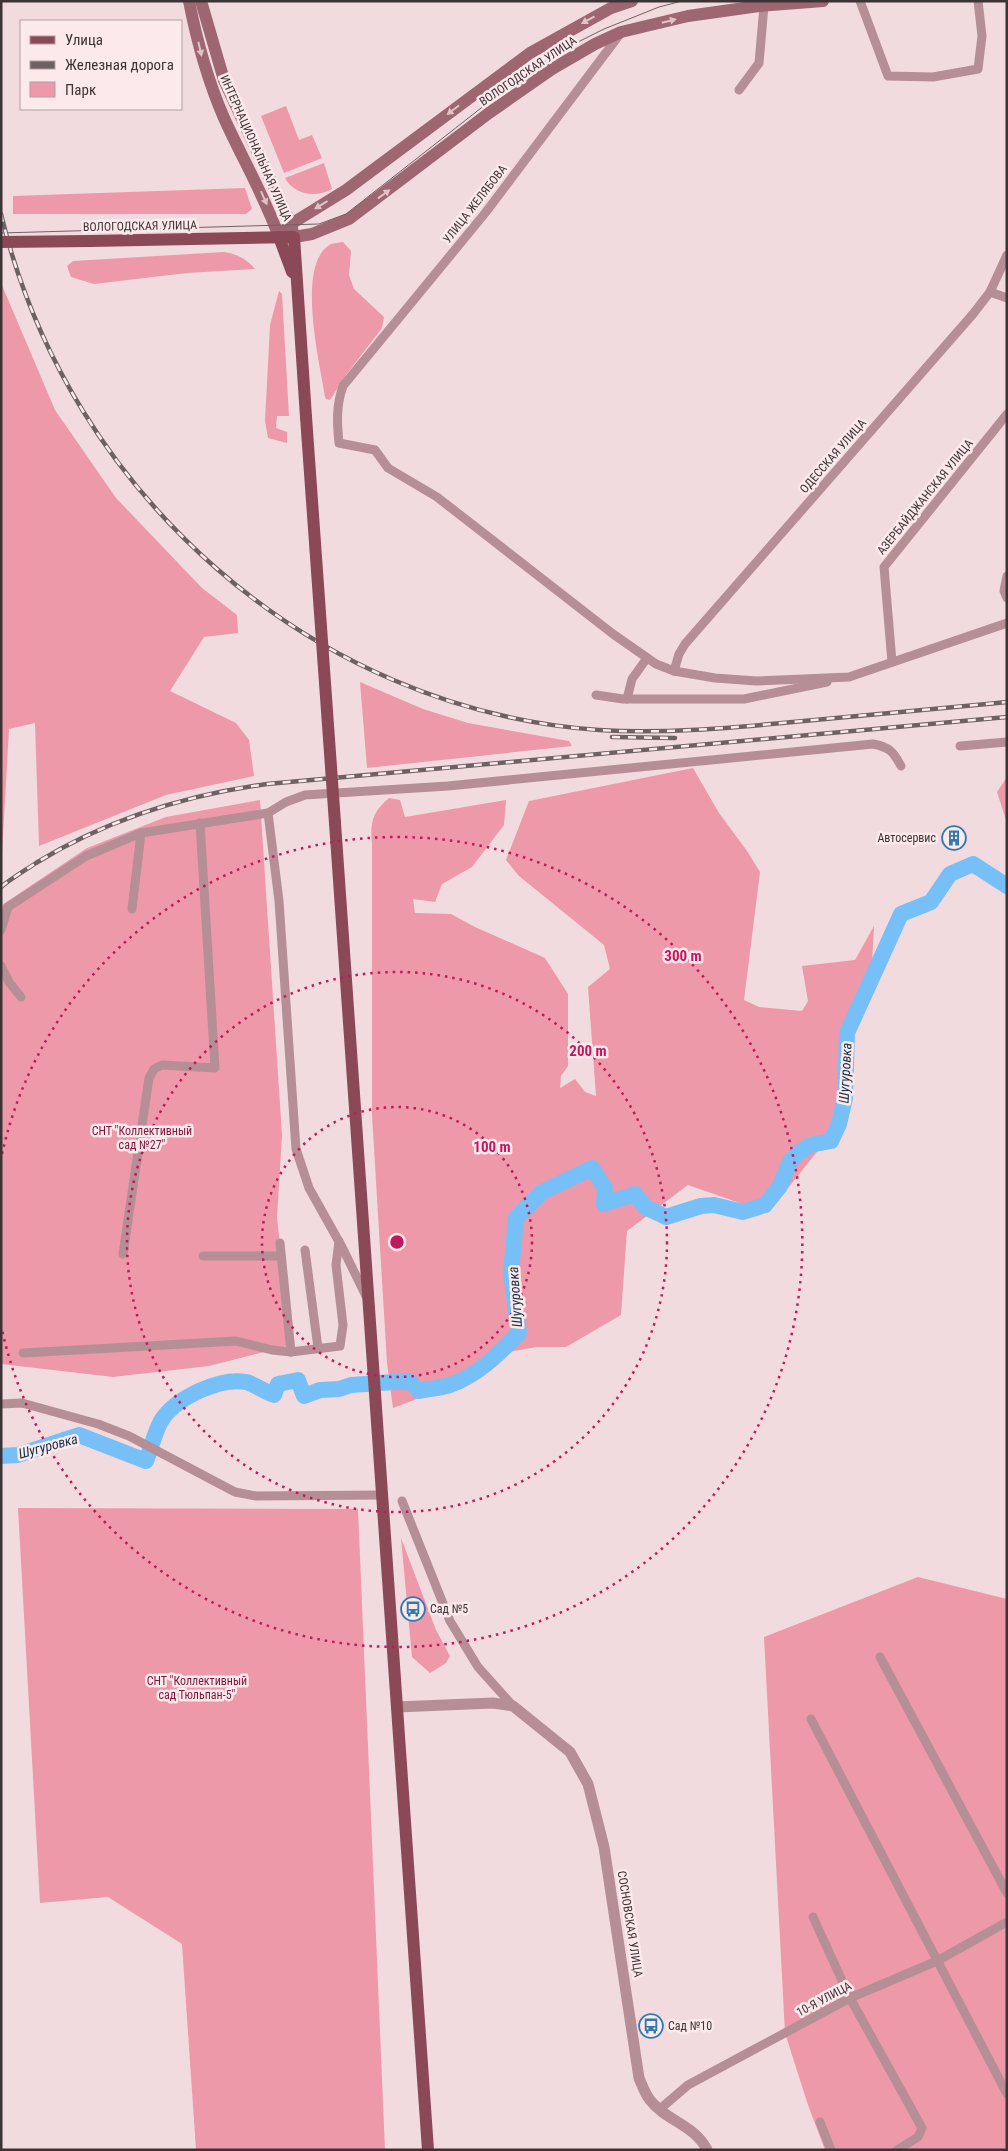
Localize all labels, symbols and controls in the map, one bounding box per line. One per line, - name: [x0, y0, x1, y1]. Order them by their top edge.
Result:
- one-way arrow: [580, 16, 595, 24]
- one-way arrow: [661, 17, 676, 25]
- legend: [20, 20, 182, 110]
- text: Улица: [65, 31, 103, 49]
- street label: ВОЛОГОДСКАЯ УЛИЦА: [477, 33, 579, 109]
- one-way arrow: [196, 41, 204, 56]
- text: Железная дорога: [65, 56, 174, 74]
- street label: ИНТЕРНАЦИОНАЛЬНАЯ УЛИЦА: [217, 73, 295, 223]
- text: Парк: [65, 81, 96, 99]
- one-way arrow: [446, 105, 460, 115]
- street label: УЛИЦА ЖЕЛЯБОВА: [440, 162, 510, 246]
- one-way arrow: [377, 189, 391, 199]
- one-way arrow: [260, 191, 268, 205]
- one-way arrow: [315, 201, 328, 210]
- street label: ВОЛОГОДСКАЯ УЛИЦА: [83, 218, 197, 234]
- street label: ОДЕССКАЯ УЛИЦА: [797, 416, 869, 496]
- street label: АЗЕРБАЙДЖАНСКАЯ УЛИЦА: [873, 436, 976, 557]
- building icon: Автосервис: [941, 825, 967, 851]
- place label: Автосервис: [877, 831, 936, 845]
- text: 300 m: [664, 947, 702, 965]
- text: 200 m: [569, 1042, 607, 1060]
- water label: Шугуровка: [835, 1042, 855, 1104]
- park label: СНТ "Коллективный сад №27": [92, 1124, 192, 1152]
- text: 100 m: [473, 1138, 511, 1156]
- centre of rings: [388, 1233, 406, 1251]
- water label: Шугуровка: [505, 1266, 525, 1328]
- water label: Шугуровка: [17, 1430, 79, 1462]
- bus stop icon: Сад №5: [400, 1596, 426, 1622]
- place label: Сад №5: [430, 1602, 468, 1616]
- park label: СНТ "Коллективный сад Тюльпан-5": [147, 1674, 247, 1702]
- street label: СОСНОВСКАЯ УЛИЦА: [615, 1870, 645, 1978]
- street label: 10-Я УЛИЦА: [794, 1979, 854, 2019]
- bus stop icon: Сад №10: [638, 2013, 664, 2039]
- place label: Сад №10: [668, 2019, 712, 2033]

